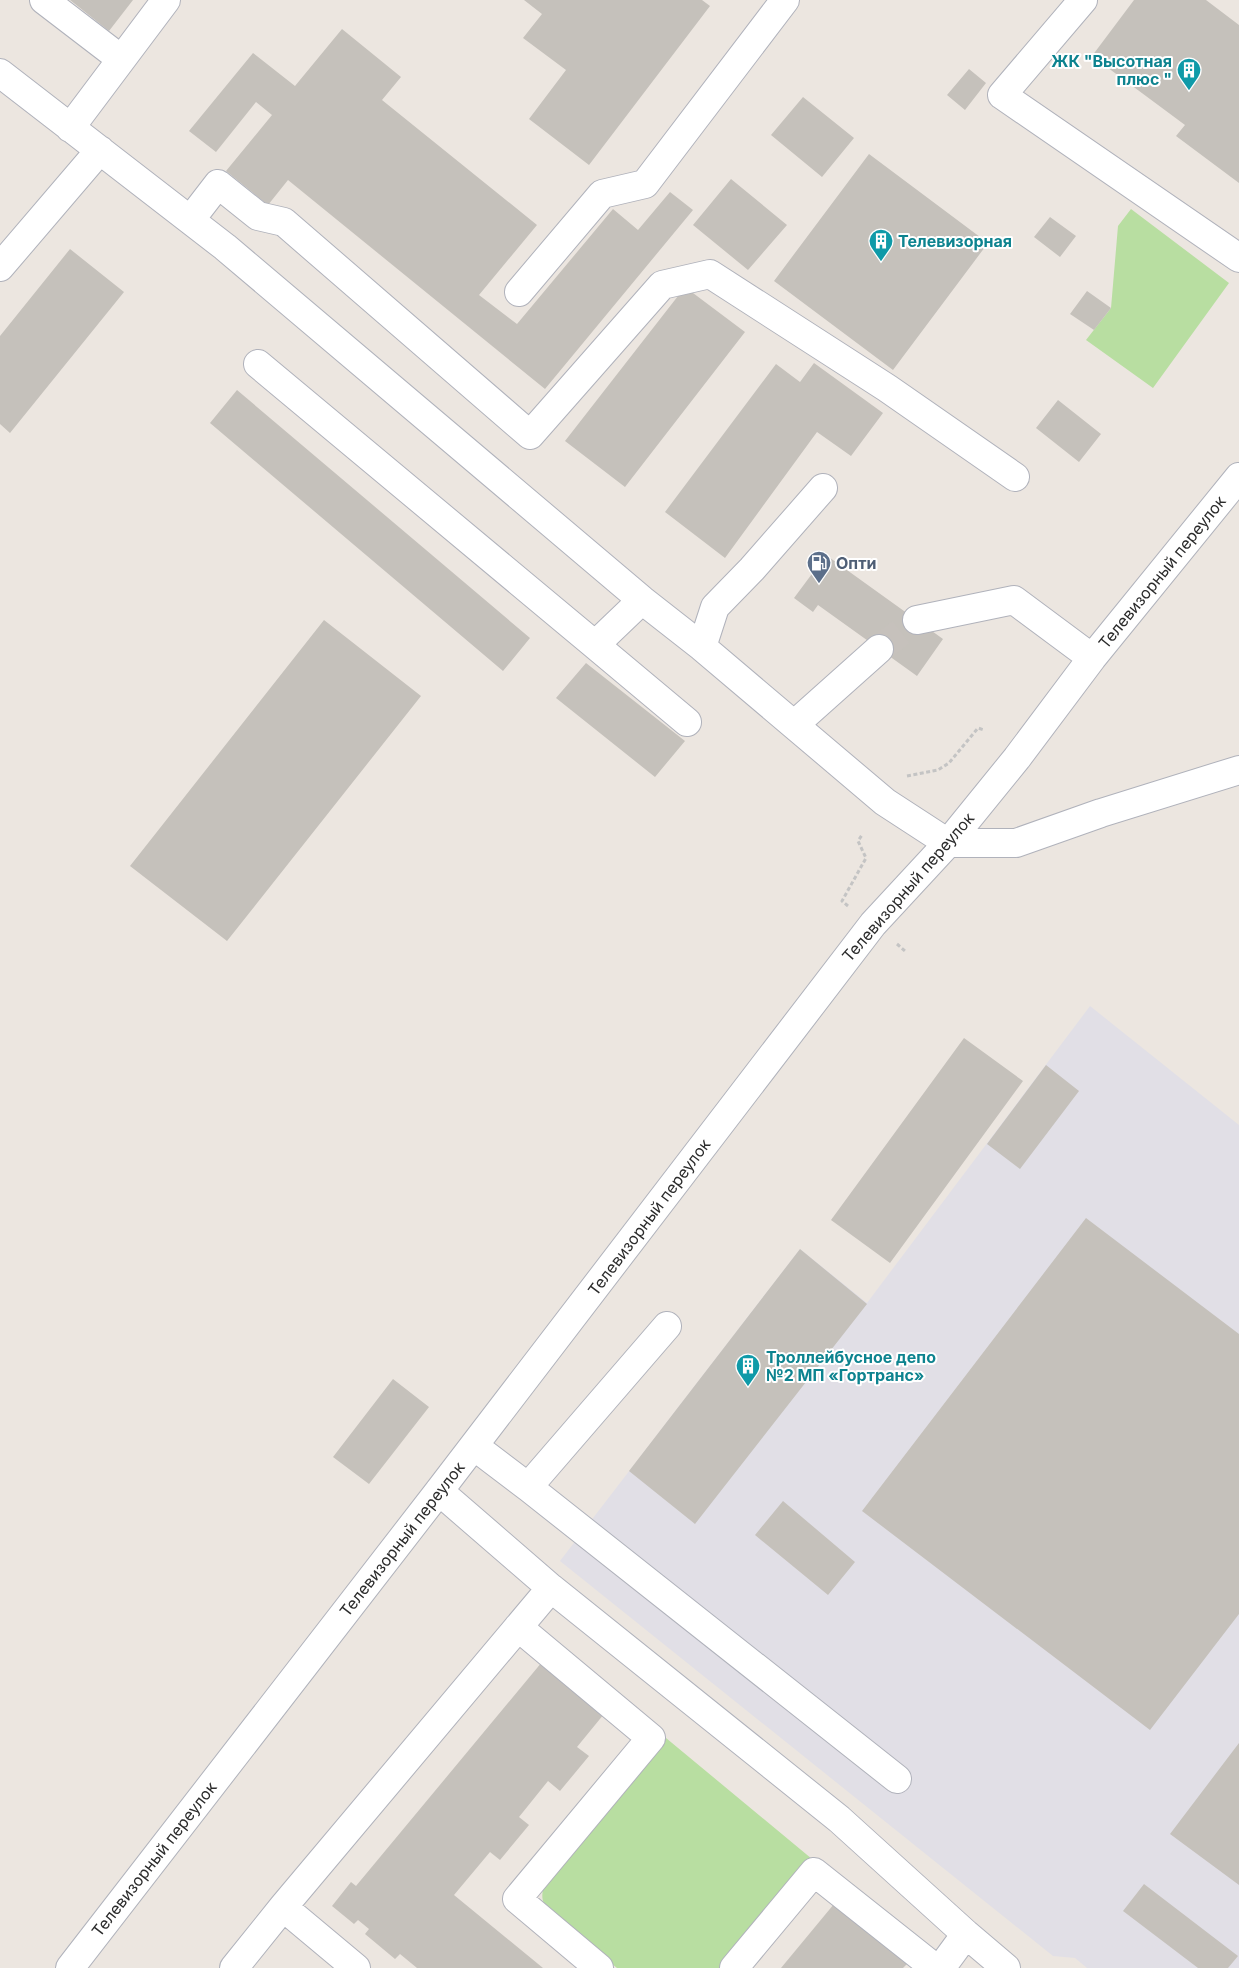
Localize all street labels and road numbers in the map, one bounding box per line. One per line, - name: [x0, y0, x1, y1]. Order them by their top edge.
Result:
- street label: Телевизорный переулок: [1094, 491, 1230, 653]
- street label: Телевизорный переулок: [838, 808, 978, 966]
- street label: Телевизорный переулок: [583, 1134, 715, 1299]
- street label: Телевизорный переулок: [335, 1457, 469, 1620]
- street label: Телевизорный переулок: [87, 1777, 221, 1940]

